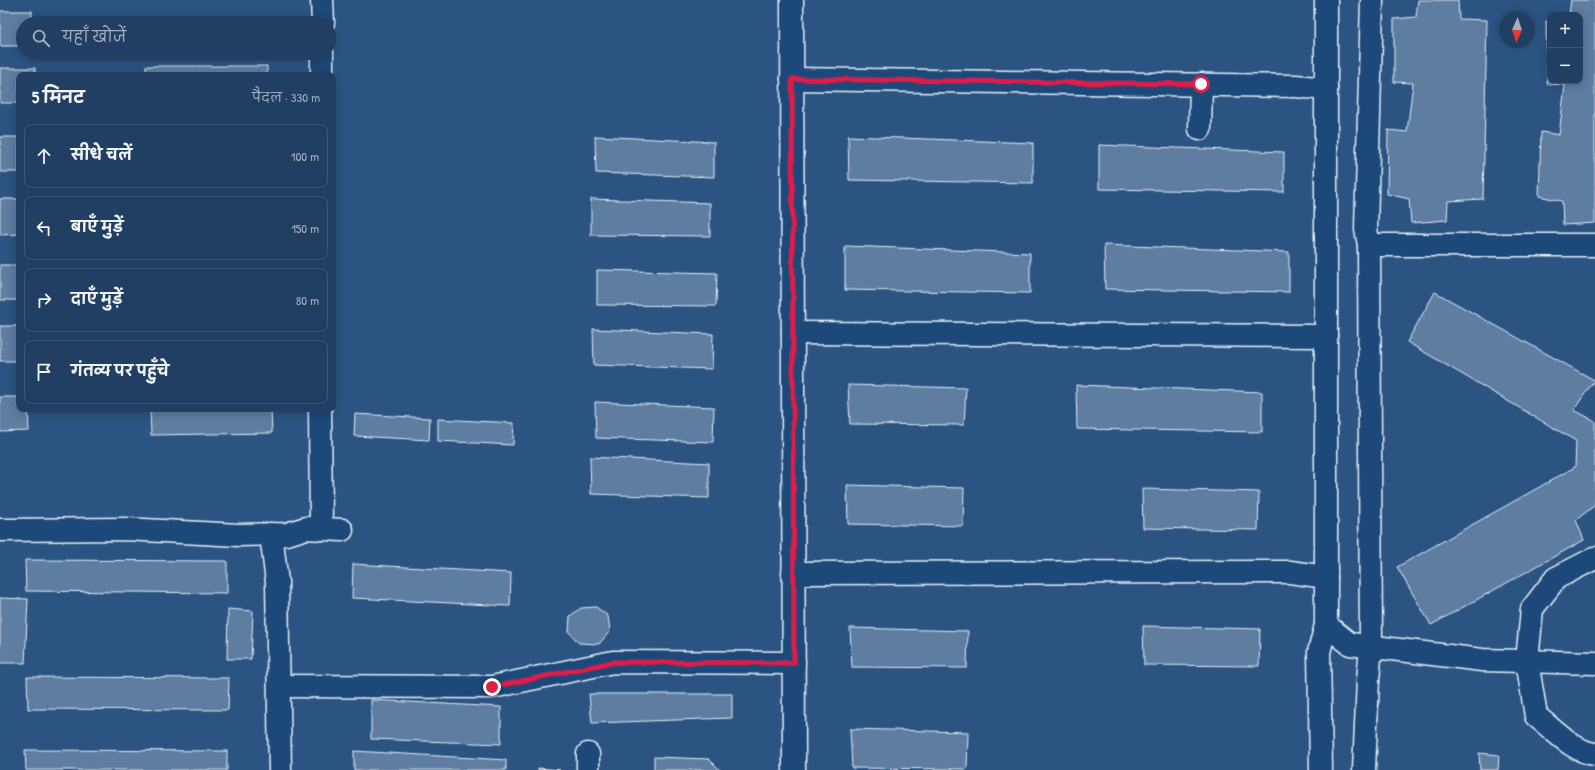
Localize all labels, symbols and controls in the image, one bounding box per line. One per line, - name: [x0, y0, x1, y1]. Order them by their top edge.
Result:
- north arrow: [1499, 12, 1535, 48]
- map controls: [1547, 12, 1583, 84]
- button: +: [1547, 12, 1583, 48]
- search box: [16, 16, 336, 60]
- text: यहाँ खोजें: [62, 26, 126, 47]
- icon: search: [30, 27, 52, 49]
- button: −: [1547, 48, 1583, 84]
- route start: [1192, 75, 1210, 93]
- text: 5 मिनट: [32, 85, 84, 108]
- text: पैदल · 330 m: [252, 88, 320, 106]
- text: सीधे चलें: [71, 144, 132, 165]
- icon: ahead: [33, 145, 55, 167]
- text: 100 m: [291, 147, 319, 165]
- text: बाएँ मुड़ें: [71, 216, 123, 237]
- icon: left: [33, 217, 55, 239]
- text: 150 m: [291, 219, 319, 237]
- text: दाएँ मुड़ें: [71, 288, 123, 309]
- icon: right: [33, 289, 55, 311]
- text: 80 m: [296, 291, 319, 309]
- text: गंतव्य पर पहुँचे: [71, 360, 169, 381]
- icon: arrive: [33, 361, 55, 383]
- route end: [483, 678, 501, 696]

